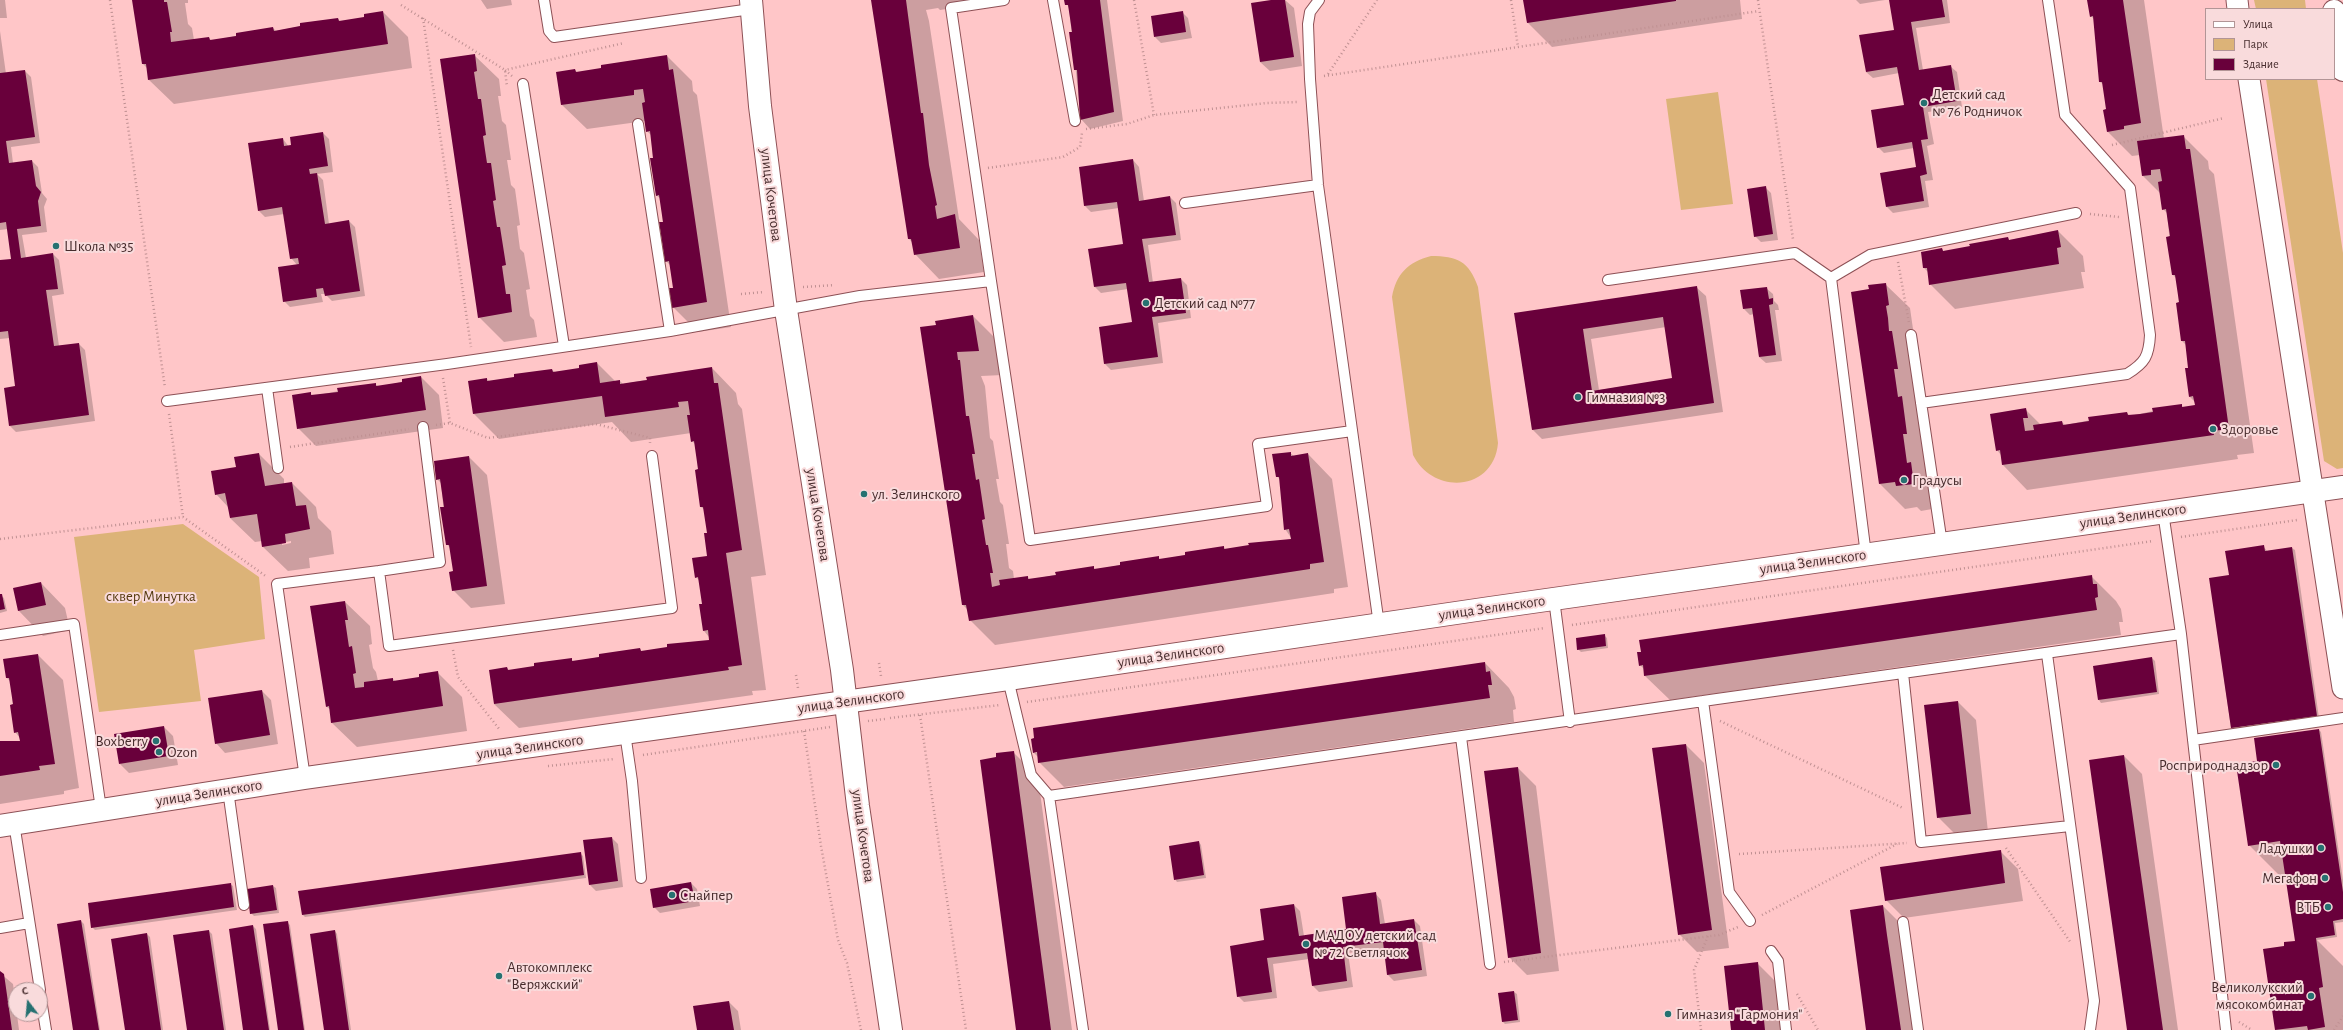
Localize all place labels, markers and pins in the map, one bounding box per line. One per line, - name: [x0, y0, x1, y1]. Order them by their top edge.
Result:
- place label: Детский сад № 76 Родничок: [1932, 85, 2022, 120]
- marker: Детский сад № 76 Родничок: [1919, 98, 1929, 108]
- place label: Школа №35: [64, 237, 133, 255]
- marker: Школа №35: [51, 241, 61, 251]
- place label: Детский сад №77: [1154, 294, 1255, 312]
- marker: Детский сад №77: [1141, 298, 1151, 308]
- place label: Гимназия №3: [1586, 388, 1665, 406]
- marker: Гимназия №3: [1573, 392, 1583, 402]
- place label: Здоровье: [2221, 420, 2278, 438]
- marker: Здоровье: [2208, 424, 2218, 434]
- place label: Градусы: [1912, 471, 1962, 489]
- marker: Градусы: [1899, 475, 1909, 485]
- place label: ул. Зелинского: [872, 485, 960, 503]
- marker: ул. Зелинского: [859, 489, 869, 499]
- place label: Boxberry: [96, 732, 148, 750]
- marker: Boxberry: [151, 736, 161, 746]
- place label: Ozon: [167, 743, 197, 761]
- marker: Ozon: [154, 747, 164, 757]
- place label: Росприроднадзор: [2159, 756, 2268, 774]
- marker: Росприроднадзор: [2271, 760, 2281, 770]
- place label: Ладушки: [2258, 839, 2313, 857]
- marker: Ладушки: [2316, 843, 2326, 853]
- place label: Мегафон: [2262, 869, 2317, 887]
- marker: Мегафон: [2320, 873, 2330, 883]
- place label: Снайпер: [680, 886, 733, 904]
- marker: Снайпер: [667, 890, 677, 900]
- place label: ВТБ: [2296, 898, 2320, 916]
- marker: ВТБ: [2323, 902, 2333, 912]
- place label: МАДОУ детский сад № 72 Светлячок: [1314, 926, 1436, 961]
- marker: МАДОУ детский сад № 72 Светлячок: [1301, 939, 1311, 949]
- place label: Автокомплекс "Веряжский": [507, 958, 592, 993]
- marker: Автокомплекс "Веряжский": [494, 971, 504, 981]
- place label: Великолукский мясокомбинат: [2211, 978, 2303, 1013]
- marker: Великолукский мясокомбинат: [2306, 991, 2316, 1001]
- place label: Гимназия "Гармония": [1676, 1005, 1803, 1023]
- marker: Гимназия "Гармония": [1663, 1009, 1673, 1019]

